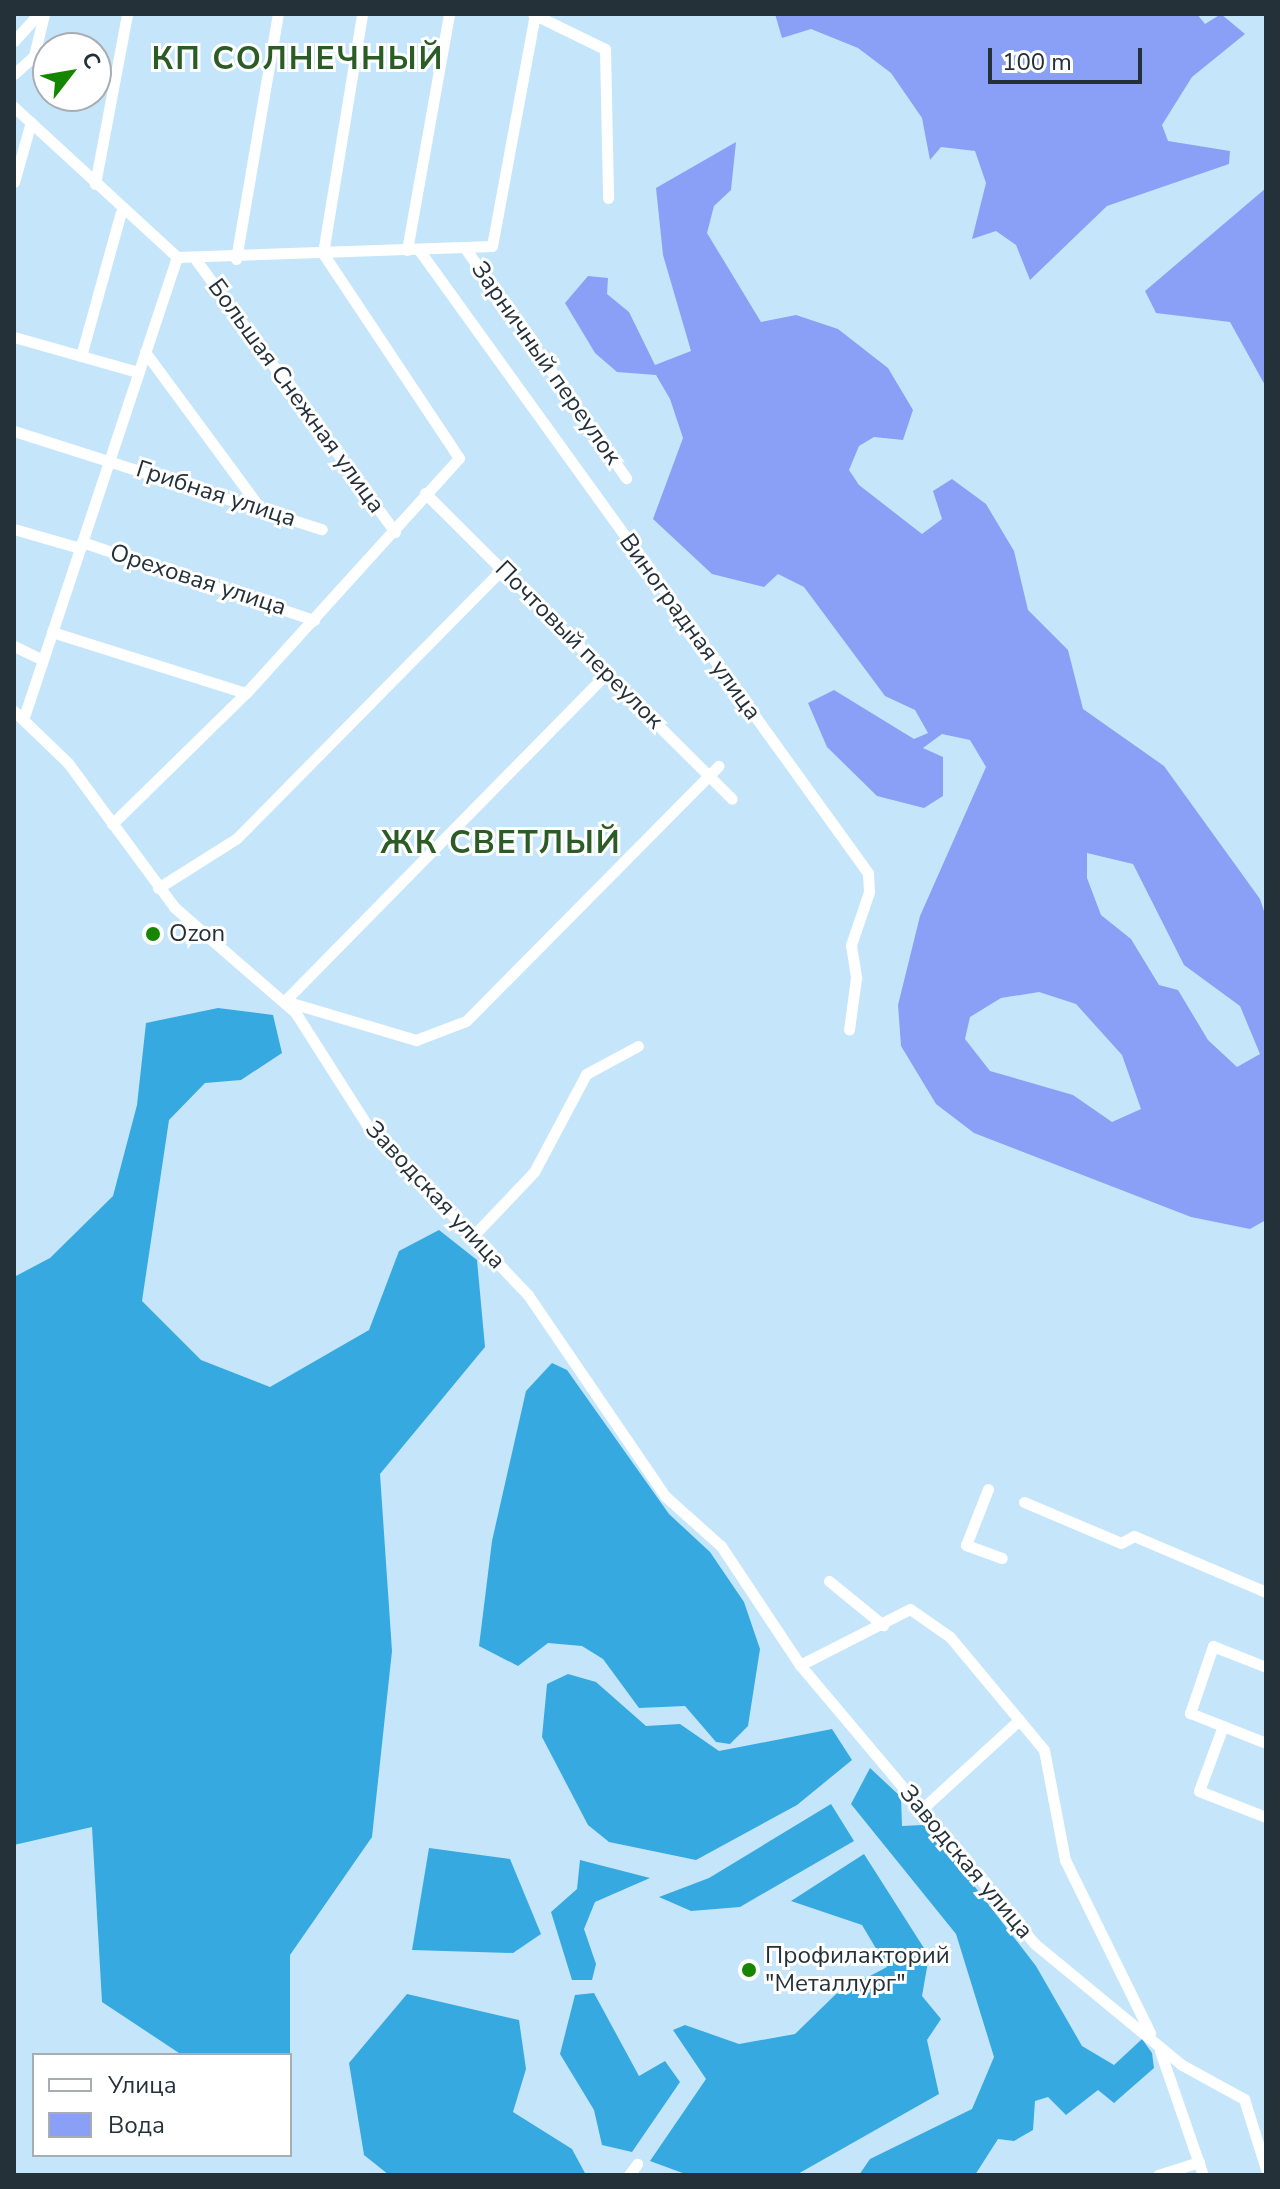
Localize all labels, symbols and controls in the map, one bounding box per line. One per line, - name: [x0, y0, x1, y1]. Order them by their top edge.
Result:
- north arrow: [32, 32, 112, 112]
- scale bar: [992, 32, 1146, 82]
- district label: КП СОЛНЕЧНЫЙ: [152, 40, 444, 78]
- text: 100 m: [1002, 46, 1072, 78]
- text: С: [74, 47, 108, 75]
- street label: Зарничный переулок: [465, 256, 627, 470]
- street label: Большая Снежная улица: [201, 273, 391, 519]
- street label: Грибная улица: [133, 455, 299, 533]
- street label: Виноградная улица: [613, 528, 767, 726]
- street label: Ореховая улица: [106, 538, 290, 622]
- street label: Почтовый переулок: [489, 555, 669, 735]
- district label: ЖК СВЕТЛЫЙ: [380, 824, 622, 862]
- place label: Ozon: [169, 920, 225, 948]
- marker: Ozon: [144, 925, 162, 943]
- street label: Заводская улица: [359, 1115, 511, 1275]
- street label: Заводская улица: [893, 1779, 1039, 1945]
- place label: Профилакторий "Металлург": [765, 1942, 950, 1998]
- marker: Профилакторий "Металлург": [740, 1961, 758, 1979]
- legend: [32, 2053, 292, 2157]
- text: Улица: [108, 2069, 177, 2101]
- text: Вода: [108, 2109, 165, 2141]

